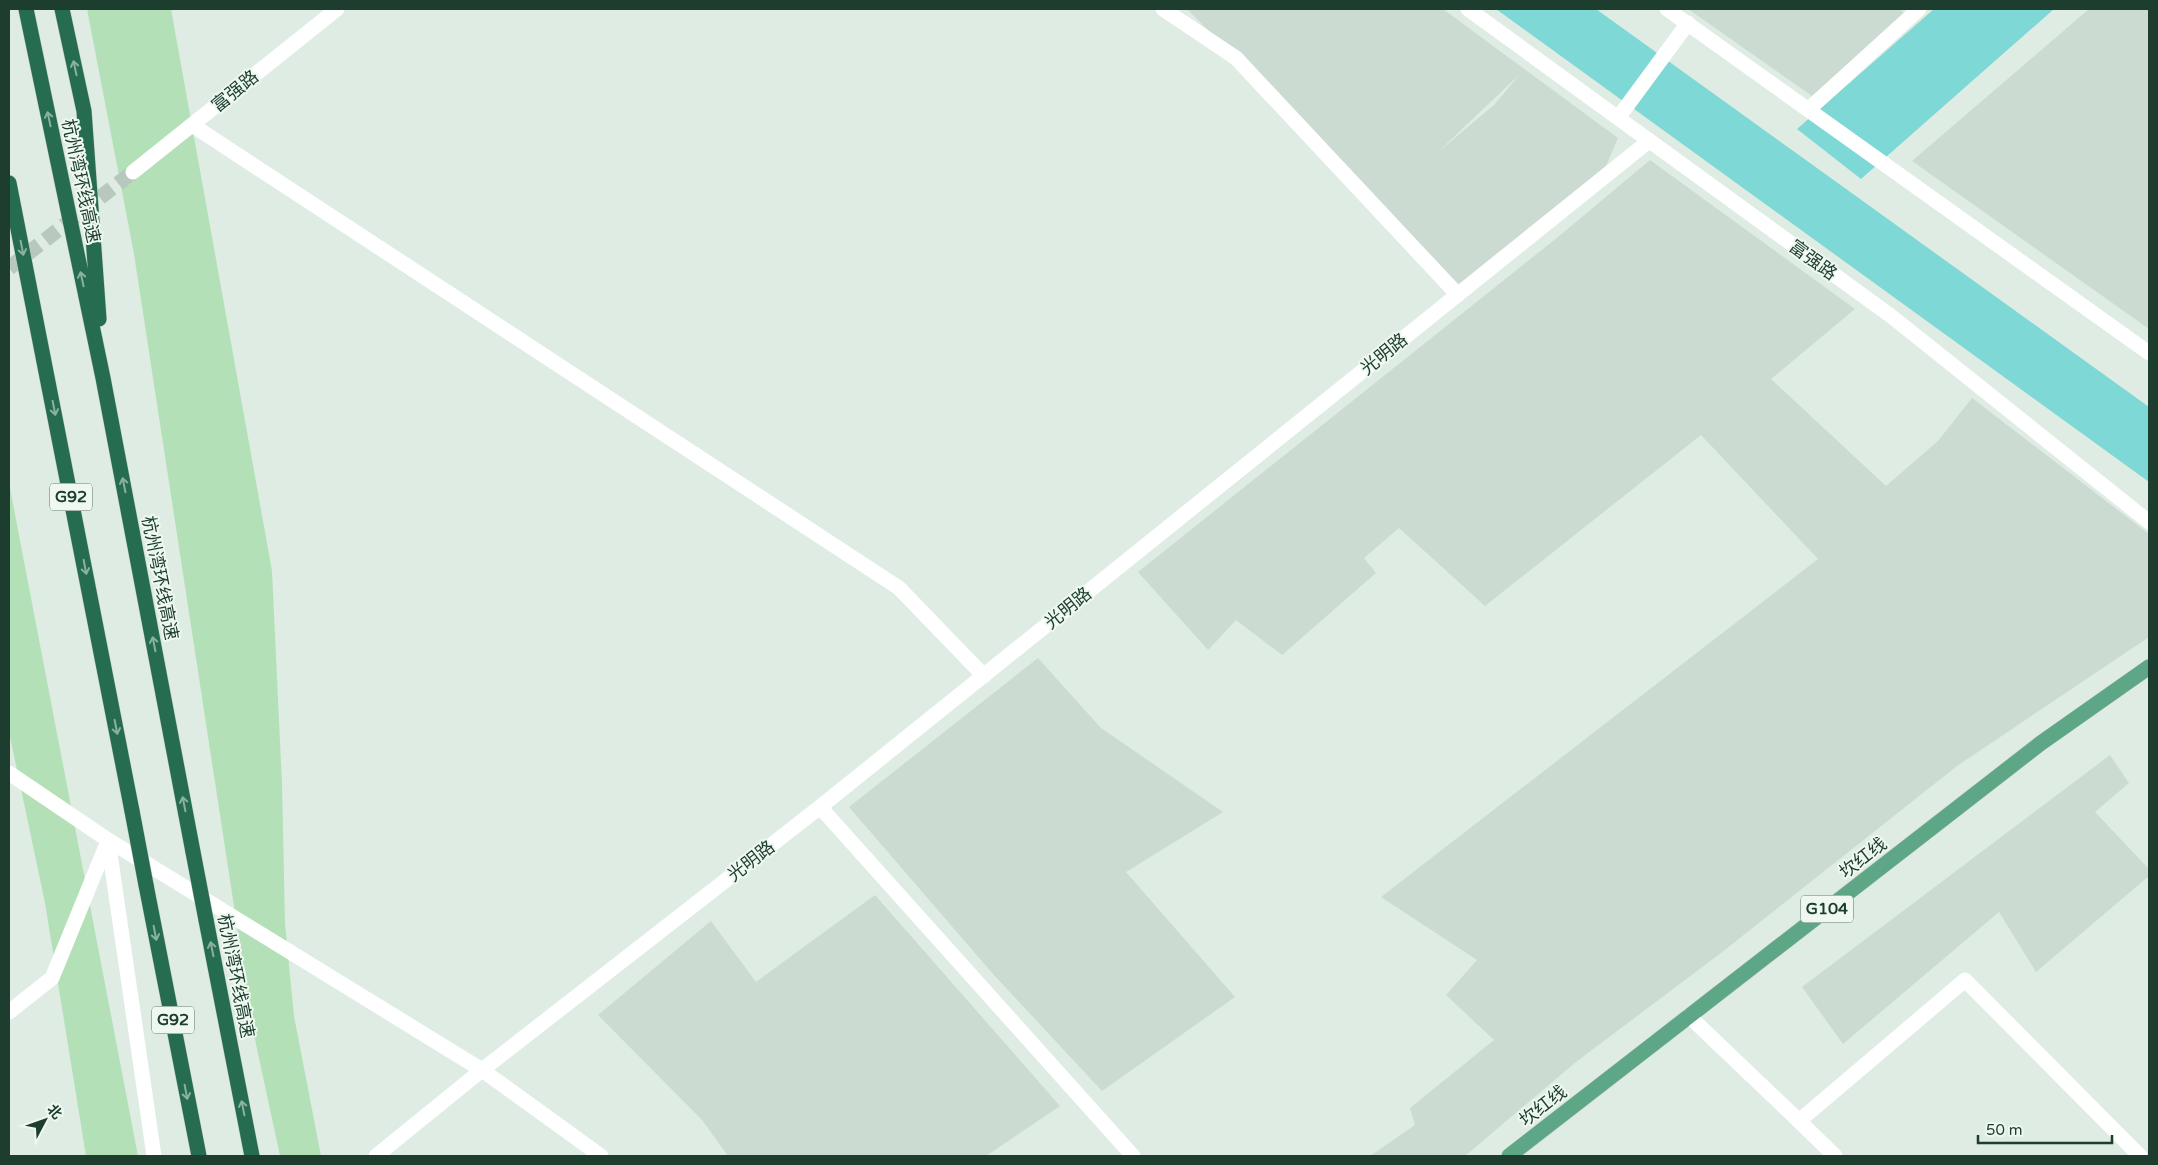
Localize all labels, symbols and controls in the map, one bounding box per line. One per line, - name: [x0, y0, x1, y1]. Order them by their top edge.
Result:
- one-way arrow: [70, 61, 79, 77]
- street label: 富强路: [207, 65, 263, 117]
- one-way arrow: [44, 112, 53, 128]
- street label: 杭州湾环线高速: [57, 117, 105, 245]
- street label: 富强路: [1785, 235, 1841, 285]
- one-way arrow: [18, 240, 27, 256]
- one-way arrow: [77, 271, 87, 287]
- street label: 光明路: [1356, 328, 1412, 380]
- one-way arrow: [49, 399, 59, 415]
- one-way arrow: [118, 477, 128, 493]
- road number: G92: [50, 484, 92, 511]
- street label: 杭州湾环线高速: [137, 514, 183, 642]
- one-way arrow: [80, 559, 90, 575]
- street label: 光明路: [1040, 582, 1096, 634]
- one-way arrow: [148, 637, 158, 653]
- one-way arrow: [111, 718, 121, 734]
- one-way arrow: [179, 797, 188, 813]
- street label: 坎红线: [1835, 833, 1891, 883]
- street label: 光明路: [723, 836, 779, 886]
- road number: G104: [1801, 896, 1853, 922]
- street label: 杭州湾环线高速: [213, 912, 259, 1040]
- one-way arrow: [151, 924, 161, 940]
- one-way arrow: [206, 941, 216, 957]
- road number: G92: [152, 1006, 194, 1034]
- street label: 坎红线: [1515, 1081, 1571, 1131]
- one-way arrow: [182, 1084, 192, 1100]
- north arrow: [20, 1095, 70, 1145]
- text: 北: [43, 1101, 65, 1123]
- one-way arrow: [238, 1101, 247, 1117]
- scale bar: [1978, 1112, 2112, 1144]
- text: 50 m: [1986, 1121, 2023, 1139]

